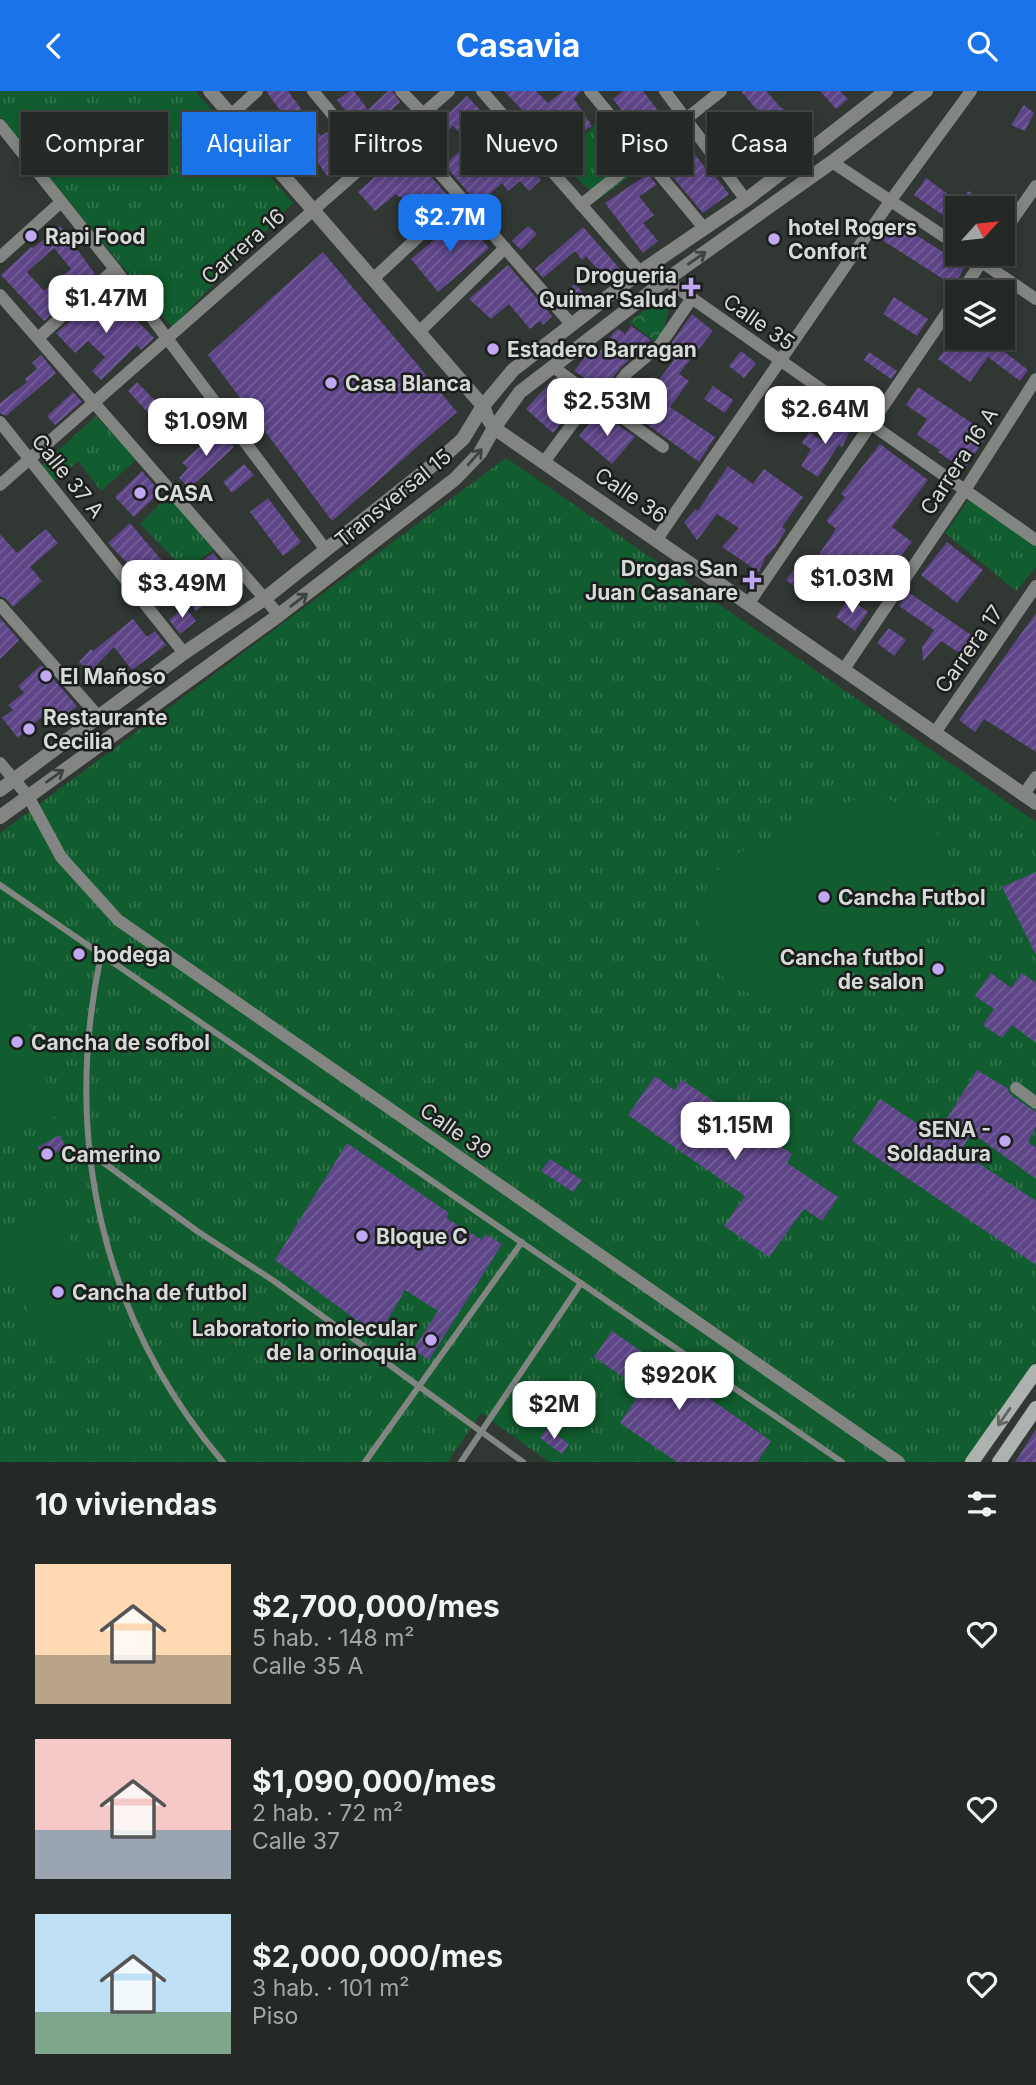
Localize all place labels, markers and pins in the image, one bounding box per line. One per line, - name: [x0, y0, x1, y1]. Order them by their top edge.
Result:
- pin: $2.7M: [401, 195, 499, 254]
- place label: hotel Rogers Confort: [788, 215, 917, 264]
- place label: Rapi Food: [45, 224, 146, 249]
- marker: Rapi Food: [23, 228, 39, 244]
- marker: hotel Rogers Confort: [766, 231, 782, 247]
- place label: Drogueria Quimar Salud: [539, 263, 677, 312]
- pin: $1.47M: [49, 275, 163, 335]
- marker: Drogueria Quimar Salud: [683, 279, 699, 295]
- place label: Estadero Barragan: [507, 337, 697, 362]
- marker: Estadero Barragan: [485, 341, 501, 357]
- place label: Casa Blanca: [345, 371, 471, 396]
- marker: Casa Blanca: [323, 375, 339, 391]
- pin: $2.53M: [550, 379, 664, 438]
- pin: $2.64M: [768, 387, 882, 446]
- pin: $1.09M: [149, 399, 263, 458]
- place label: CASA: [154, 481, 214, 506]
- marker: CASA: [132, 485, 148, 501]
- pin: $1.03M: [795, 555, 909, 615]
- place label: Drogas San Juan Casanare: [585, 556, 738, 605]
- pin: $3.49M: [125, 561, 239, 620]
- marker: Drogas San Juan Casanare: [744, 572, 760, 588]
- place label: El Mañoso: [60, 664, 166, 689]
- marker: El Mañoso: [38, 668, 54, 684]
- place label: Restaurante Cecilia: [43, 705, 167, 754]
- marker: Restaurante Cecilia: [21, 721, 37, 737]
- place label: Cancha Futbol: [838, 885, 986, 910]
- marker: Cancha Futbol: [816, 889, 832, 905]
- place label: bodega: [93, 942, 170, 967]
- place label: Cancha futbol de salon: [780, 945, 924, 994]
- marker: bodega: [71, 946, 87, 962]
- marker: Cancha futbol de salon: [930, 961, 946, 977]
- place label: Cancha de sofbol: [31, 1030, 210, 1055]
- marker: Cancha de sofbol: [9, 1034, 25, 1050]
- pin: $1.15M: [678, 1103, 792, 1162]
- place label: SENA - Soldadura: [886, 1117, 991, 1166]
- marker: SENA - Soldadura: [997, 1133, 1013, 1149]
- place label: Camerino: [61, 1142, 161, 1167]
- marker: Camerino: [39, 1146, 55, 1162]
- place label: Bloque C: [376, 1224, 468, 1249]
- marker: Bloque C: [354, 1228, 370, 1244]
- place label: Cancha de futbol: [72, 1280, 247, 1305]
- marker: Cancha de futbol: [50, 1284, 66, 1300]
- place label: Laboratorio molecular de la orinoquia: [192, 1316, 417, 1365]
- marker: Laboratorio molecular de la orinoquia: [423, 1332, 439, 1348]
- pin: $920K: [630, 1353, 728, 1412]
- pin: $2M: [520, 1381, 588, 1441]

